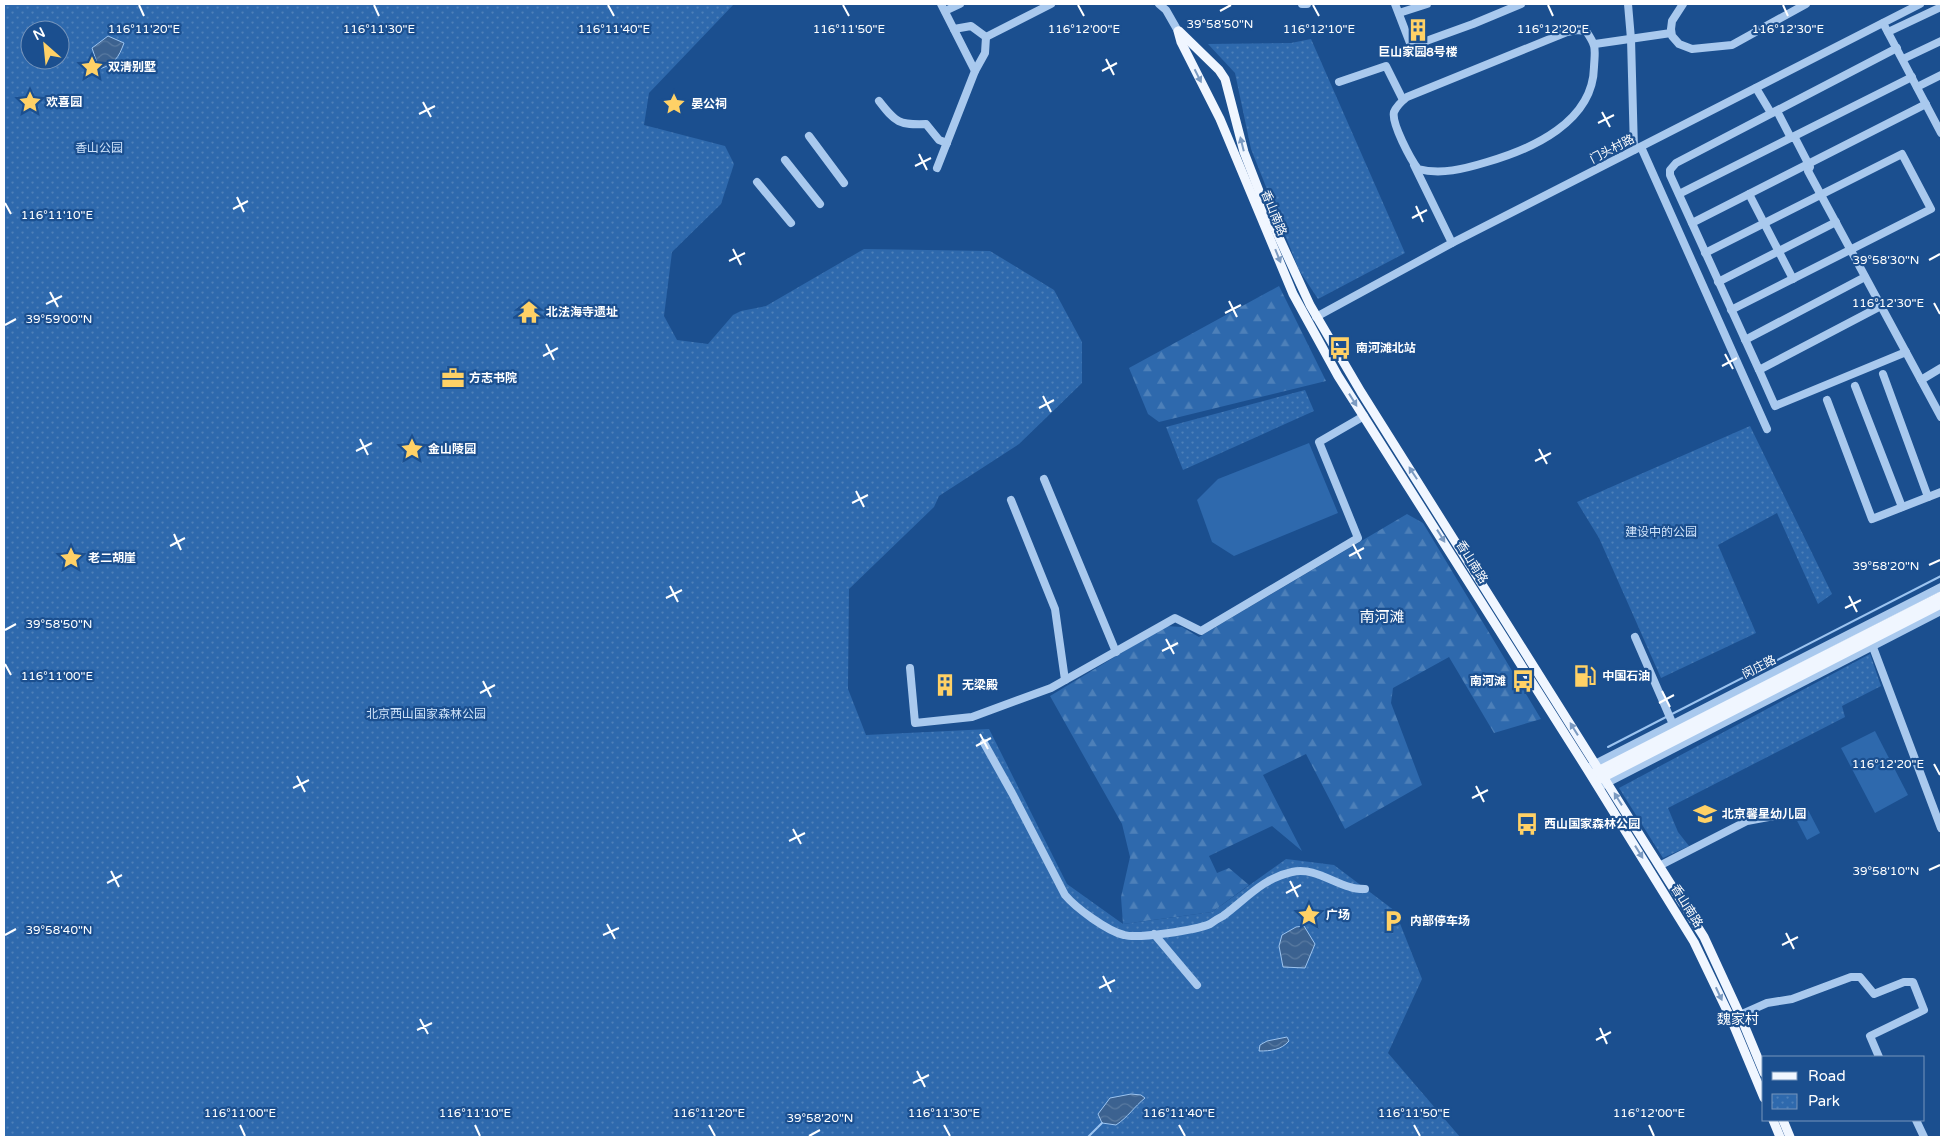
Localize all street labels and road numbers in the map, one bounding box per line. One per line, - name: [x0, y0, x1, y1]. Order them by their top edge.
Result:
- street label: 门头村路: [1587, 132, 1637, 166]
- street label: 香山南路: [1259, 188, 1289, 238]
- street label: 香山南路: [1453, 538, 1491, 586]
- street label: 闵庄路: [1740, 653, 1778, 681]
- street label: 香山南路: [1668, 882, 1706, 930]

